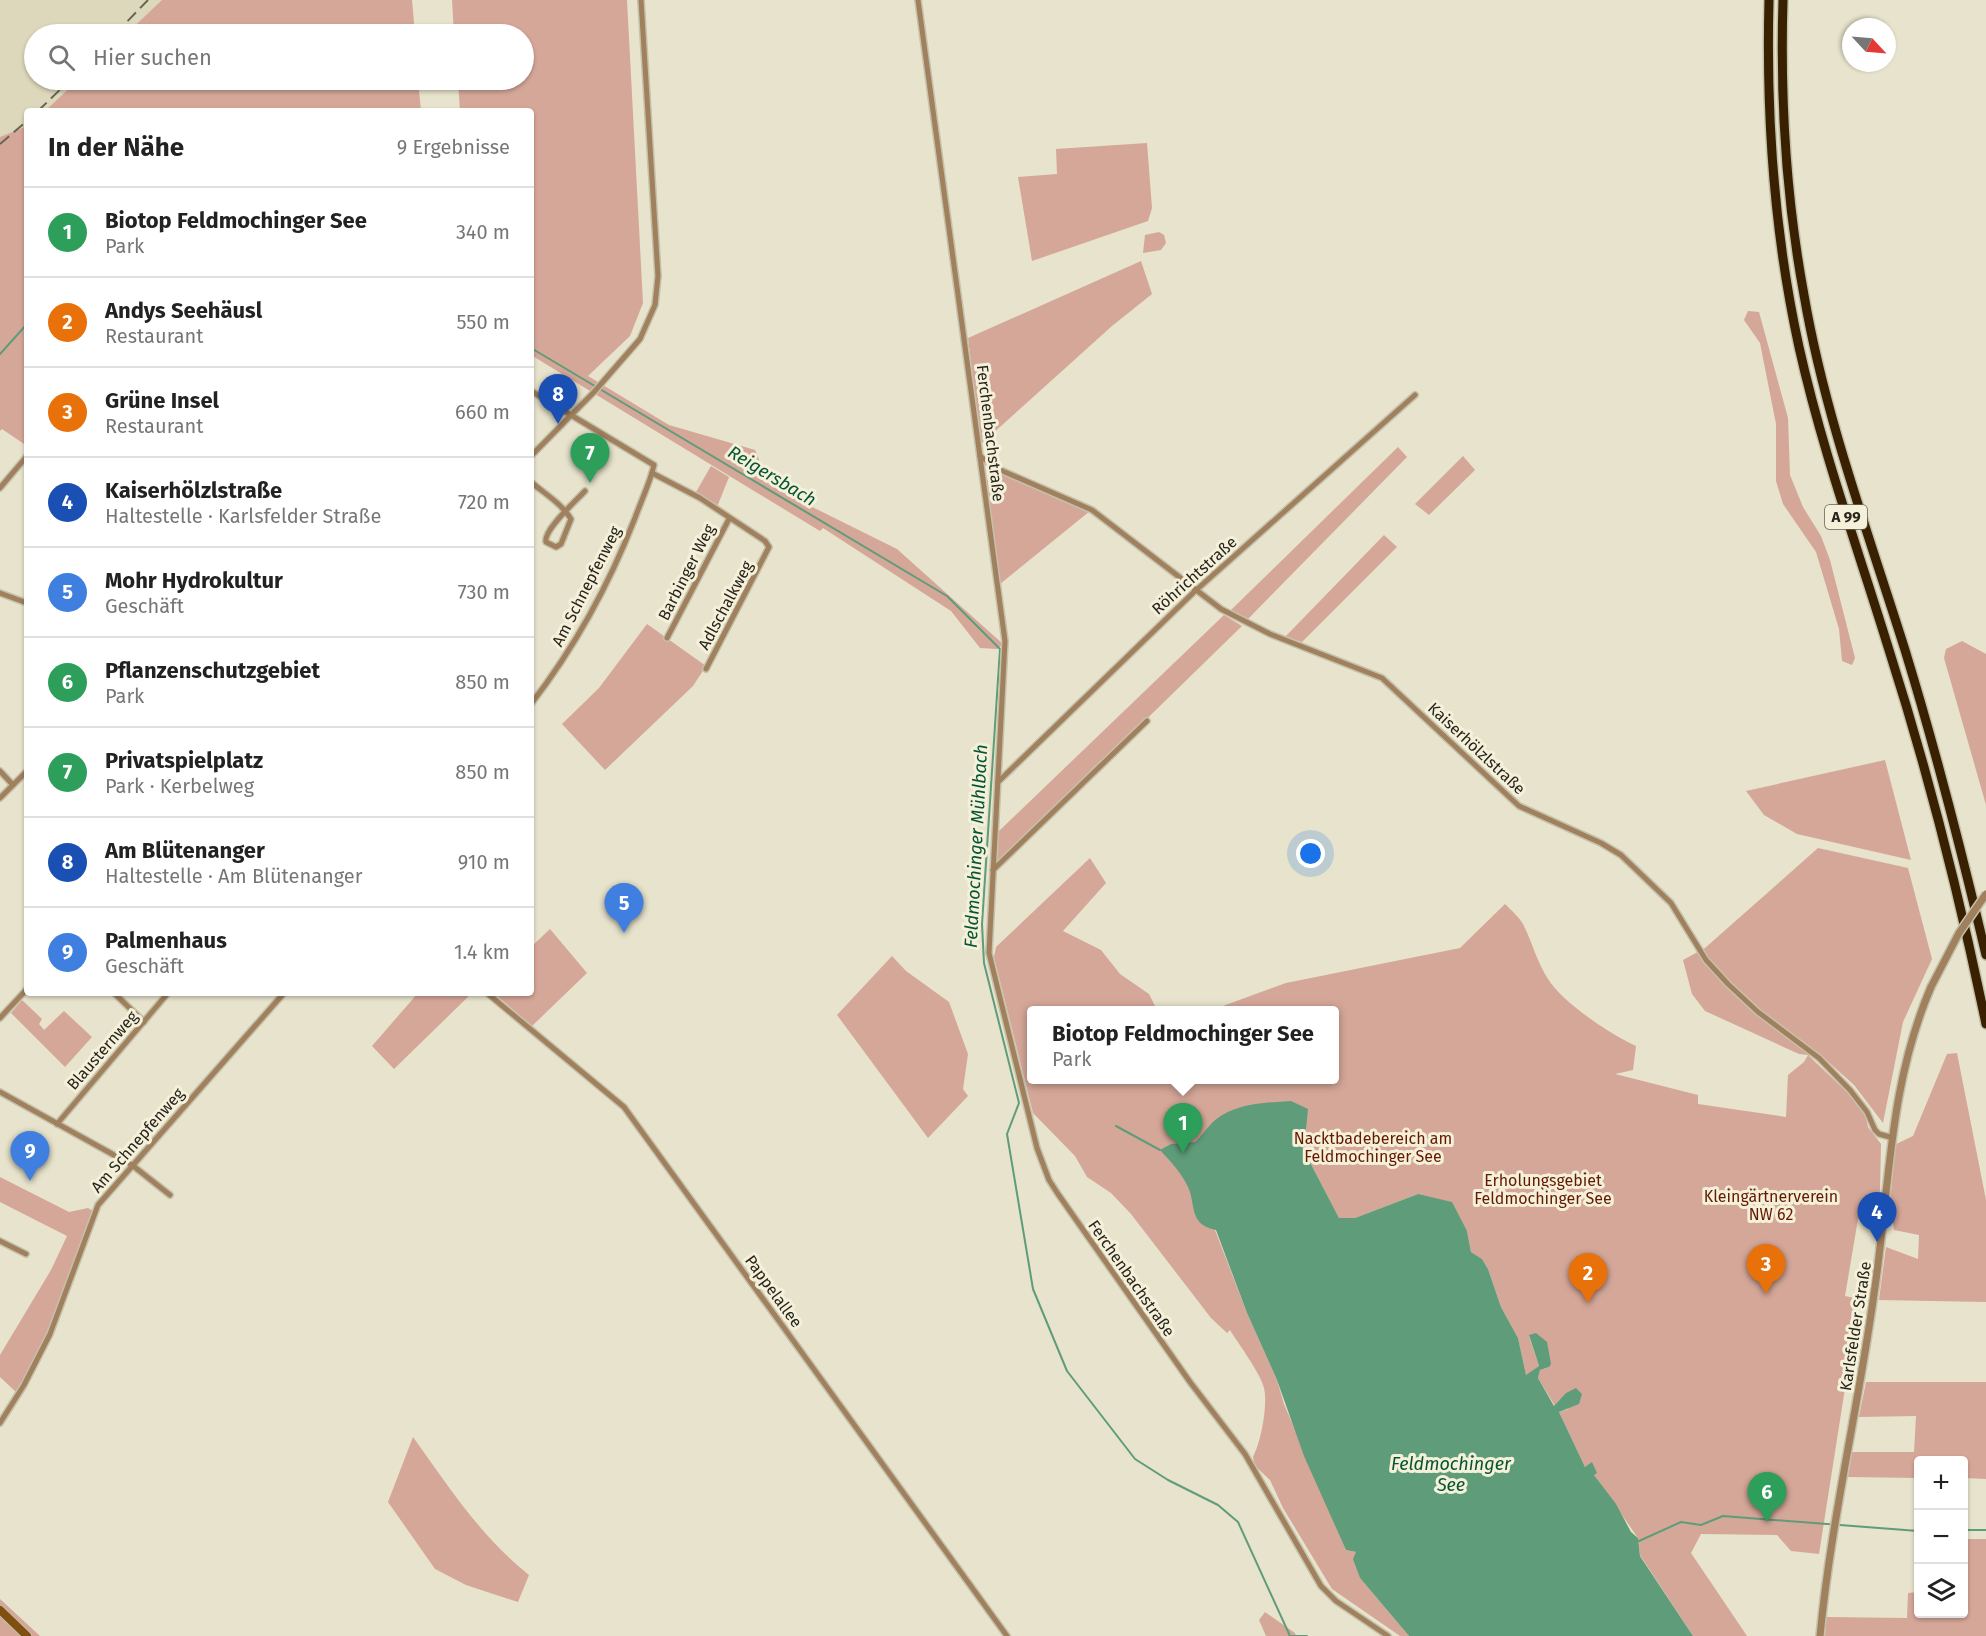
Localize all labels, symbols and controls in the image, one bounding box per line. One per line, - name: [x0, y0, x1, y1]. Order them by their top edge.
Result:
- north arrow: [1842, 18, 1896, 72]
- search box: [24, 24, 534, 90]
- icon: search: [45, 41, 78, 74]
- text: Hier suchen: [93, 44, 212, 71]
- text: In der Nähe: [48, 132, 184, 163]
- text: 9 Ergebnisse: [397, 135, 510, 159]
- text: Biotop Feldmochinger See: [105, 207, 367, 234]
- text: 1: [63, 220, 72, 244]
- text: 340 m: [456, 220, 510, 244]
- text: Park: [105, 234, 144, 258]
- text: Andys Seehäusl: [105, 297, 262, 324]
- text: 2: [62, 310, 73, 334]
- text: 550 m: [456, 310, 510, 334]
- text: Restaurant: [105, 324, 203, 348]
- street label: Ferchenbachstraße: [973, 364, 1008, 503]
- pin: 8: [538, 374, 578, 424]
- text: Grüne Insel: [105, 387, 219, 414]
- text: 3: [62, 400, 73, 424]
- text: 660 m: [455, 400, 510, 424]
- text: Restaurant: [105, 414, 203, 438]
- pin: 7: [570, 434, 610, 483]
- water label: Reigersbach: [724, 441, 820, 511]
- text: Kaiserhölzlstraße: [105, 477, 282, 504]
- text: 4: [62, 490, 73, 514]
- text: 720 m: [458, 490, 510, 514]
- text: Haltestelle · Karlsfelder Straße: [105, 504, 381, 528]
- road number: A 99: [1825, 505, 1867, 529]
- street label: Barbinger Weg: [654, 520, 719, 623]
- street label: Am Schnepfenweg: [548, 522, 625, 649]
- street label: Röhrichtstraße: [1148, 532, 1241, 618]
- street label: Adlschalkweg: [694, 557, 757, 653]
- text: Mohr Hydrokultur: [105, 567, 283, 594]
- text: 5: [62, 580, 73, 604]
- text: 730 m: [458, 580, 510, 604]
- text: Geschäft: [105, 594, 184, 618]
- text: Pflanzenschutzgebiet: [105, 657, 320, 684]
- text: 6: [62, 670, 73, 694]
- text: 850 m: [455, 670, 510, 694]
- text: Park: [105, 684, 144, 708]
- street label: Kaiserhölzlstraße: [1424, 698, 1529, 798]
- water label: Feldmochinger Mühlbach: [960, 744, 992, 948]
- text: Privatspielplatz: [105, 747, 263, 774]
- text: 7: [63, 760, 72, 784]
- text: 850 m: [455, 760, 510, 784]
- text: Park · Kerbelweg: [105, 774, 254, 798]
- text: Am Blütenanger: [105, 837, 265, 864]
- your location: [1296, 839, 1325, 868]
- text: 8: [62, 850, 73, 874]
- text: 910 m: [458, 850, 510, 874]
- text: Haltestelle · Am Blütenanger: [105, 864, 362, 888]
- pin: 5: [604, 884, 644, 933]
- text: Palmenhaus: [105, 927, 227, 954]
- text: 9: [62, 940, 73, 964]
- text: 1.4 km: [454, 940, 510, 964]
- text: Geschäft: [105, 954, 184, 978]
- popup: [1027, 1006, 1339, 1084]
- street label: Blausternweg: [63, 1007, 142, 1094]
- text: Biotop Feldmochinger See: [1052, 1020, 1314, 1047]
- text: Park: [1052, 1047, 1091, 1071]
- street label: Am Schnepfenweg: [87, 1084, 188, 1196]
- pin: 1: [1164, 1104, 1202, 1153]
- park label: Nacktbadebereich am Feldmochinger See: [1294, 1129, 1452, 1166]
- pin: 9: [10, 1132, 50, 1181]
- park label: Erholungsgebiet Feldmochinger See: [1474, 1171, 1612, 1208]
- park label: Kleingärtnerverein NW 62: [1704, 1187, 1838, 1224]
- pin: 4: [1858, 1192, 1896, 1242]
- street label: Ferchenbachstraße: [1084, 1216, 1179, 1340]
- pin: 3: [1746, 1244, 1786, 1294]
- street label: Pappelallee: [741, 1251, 806, 1331]
- pin: 2: [1568, 1254, 1608, 1303]
- street label: Karlsfelder Straße: [1836, 1260, 1875, 1392]
- water label: Feldmochinger See: [1391, 1453, 1512, 1496]
- map controls: [1914, 1456, 1968, 1618]
- button: +: [1914, 1456, 1968, 1510]
- pin: 6: [1748, 1472, 1786, 1522]
- button: −: [1914, 1510, 1968, 1564]
- button: layers: [1914, 1564, 1968, 1618]

